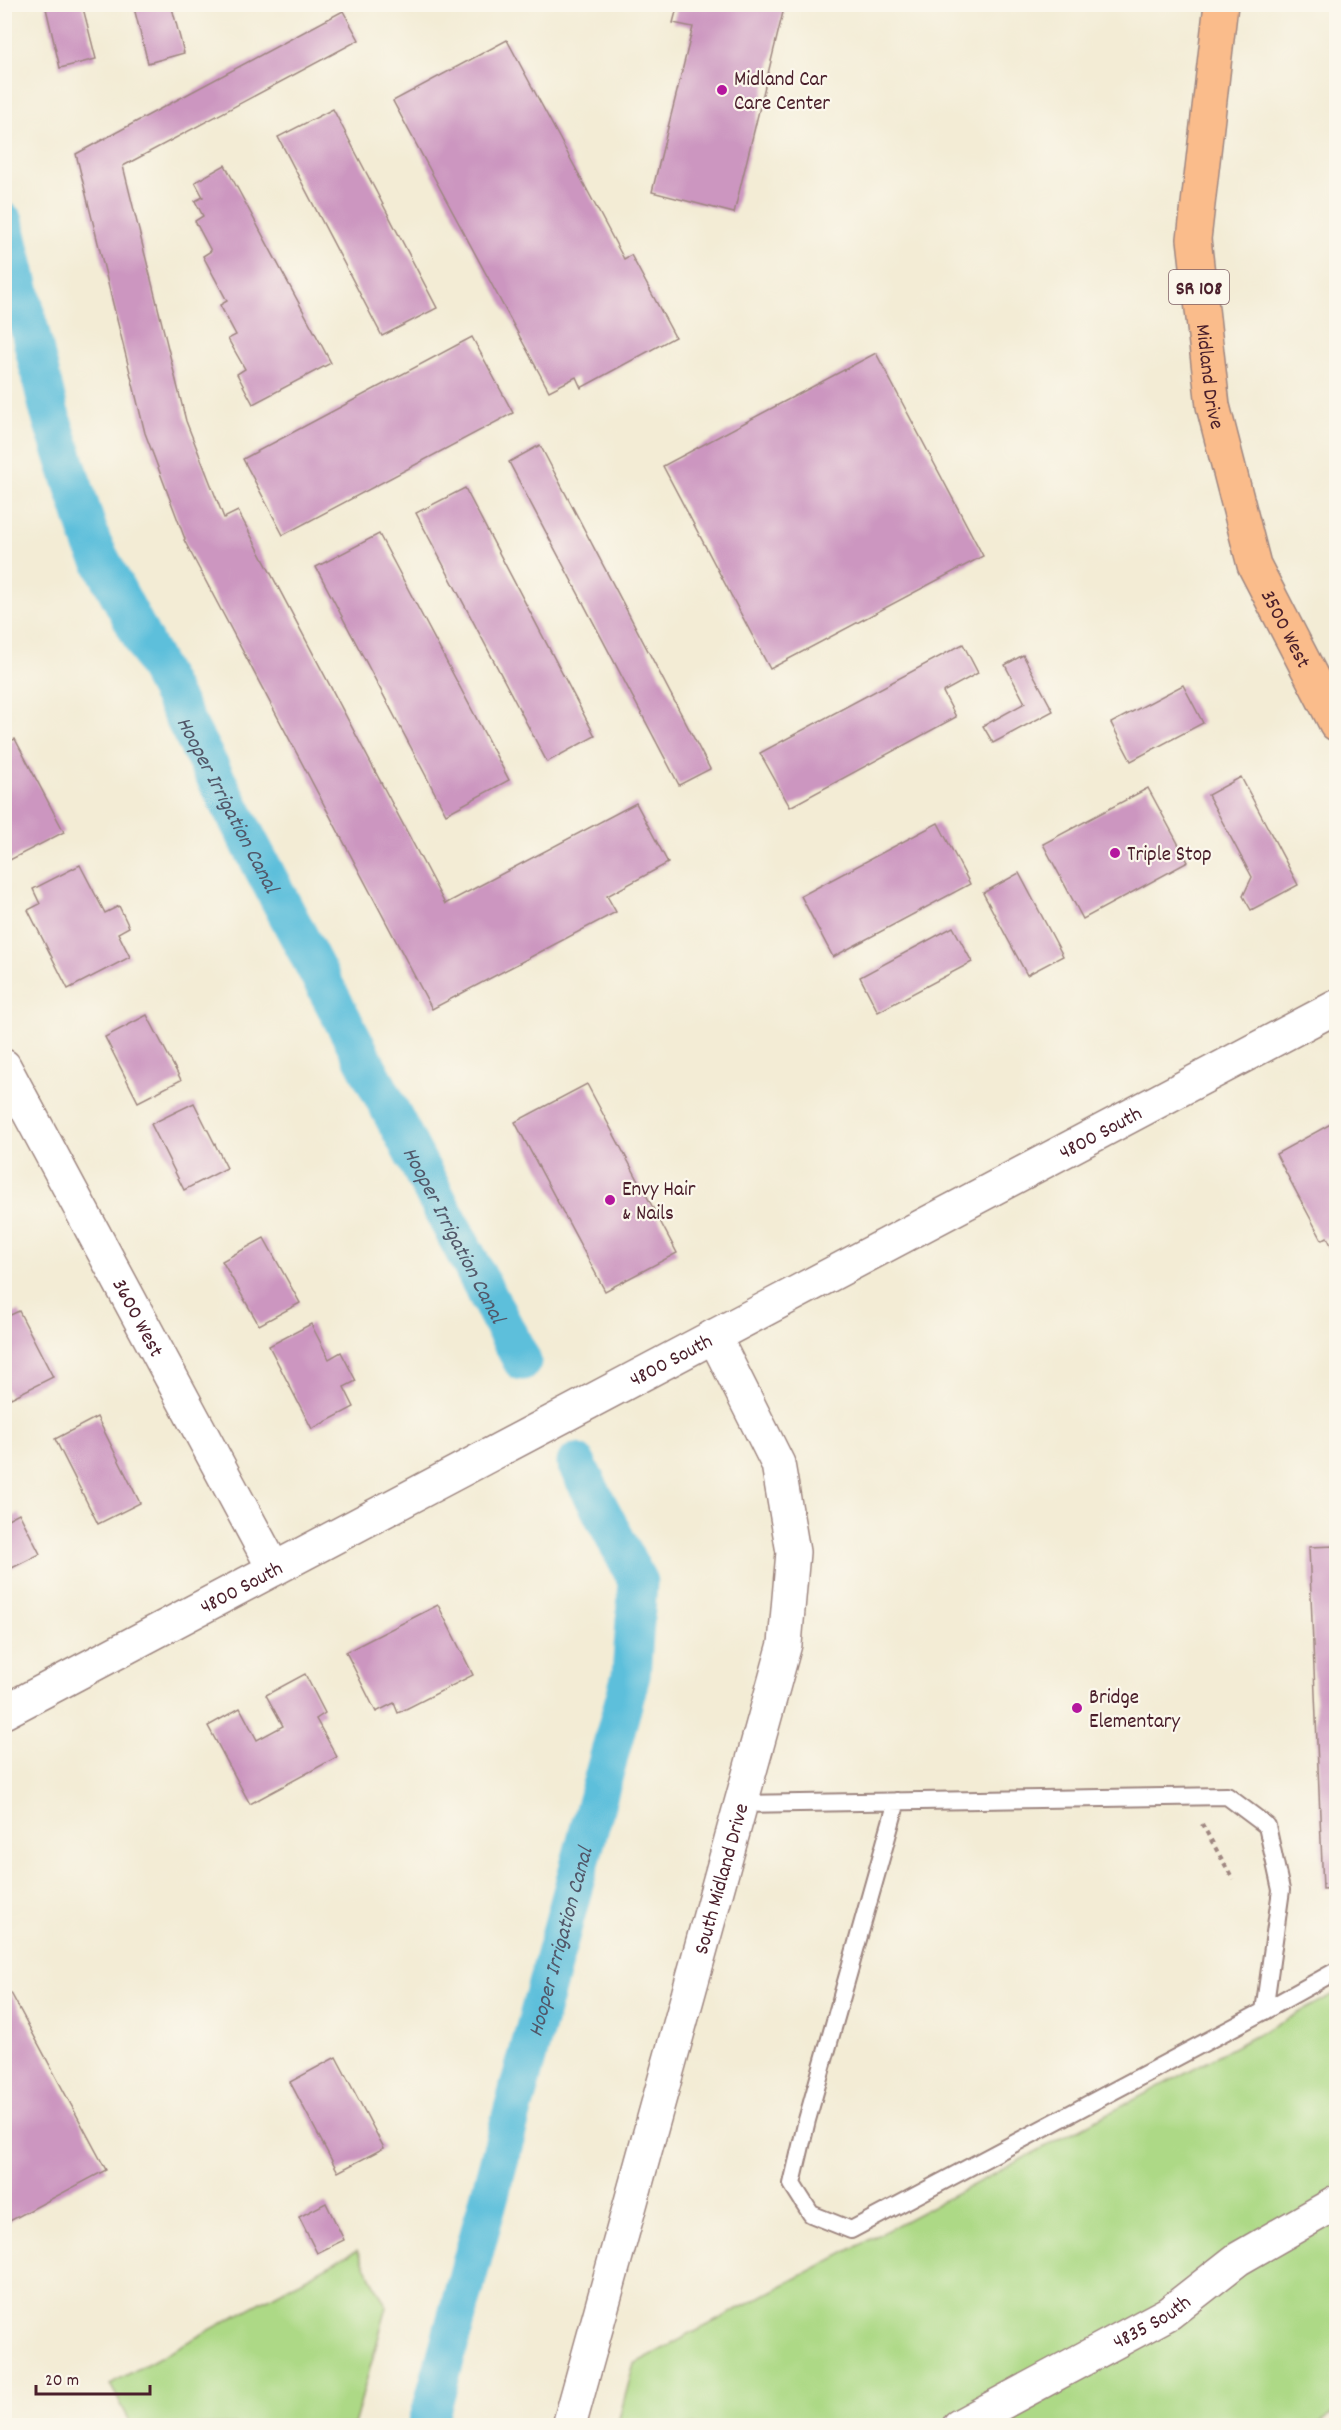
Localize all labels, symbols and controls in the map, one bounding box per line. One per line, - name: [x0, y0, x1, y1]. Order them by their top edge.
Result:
- place label: Midland Car Care Center: [734, 66, 830, 120]
- marker: Midland Car Care Center: [715, 83, 729, 97]
- road number: SR 108: [1169, 270, 1229, 304]
- street label: Midland Drive: [1186, 323, 1230, 433]
- street label: 3500 West: [1251, 585, 1317, 674]
- water label: Hooper Irrigation Canal: [167, 712, 286, 901]
- place label: Triple Stop: [1127, 841, 1212, 871]
- marker: Triple Stop: [1108, 846, 1122, 860]
- street label: 4800 South: [1055, 1100, 1148, 1169]
- water label: Hooper Irrigation Canal: [393, 1142, 512, 1331]
- place label: Envy Hair & Nails: [622, 1176, 696, 1230]
- marker: Envy Hair & Nails: [603, 1193, 617, 1207]
- street label: 3600 West: [103, 1274, 170, 1363]
- street label: 4800 South: [625, 1328, 719, 1396]
- street label: 4800 South: [196, 1555, 289, 1624]
- place label: Bridge Elementary: [1089, 1684, 1181, 1738]
- marker: Bridge Elementary: [1070, 1701, 1084, 1715]
- street label: South Midland Drive: [688, 1800, 758, 1958]
- water label: Hooper Irrigation Canal: [521, 1843, 603, 2041]
- street label: 4835 South: [1108, 2289, 1199, 2358]
- scale bar: [36, 2358, 150, 2396]
- text: 20 m: [45, 2369, 79, 2394]

